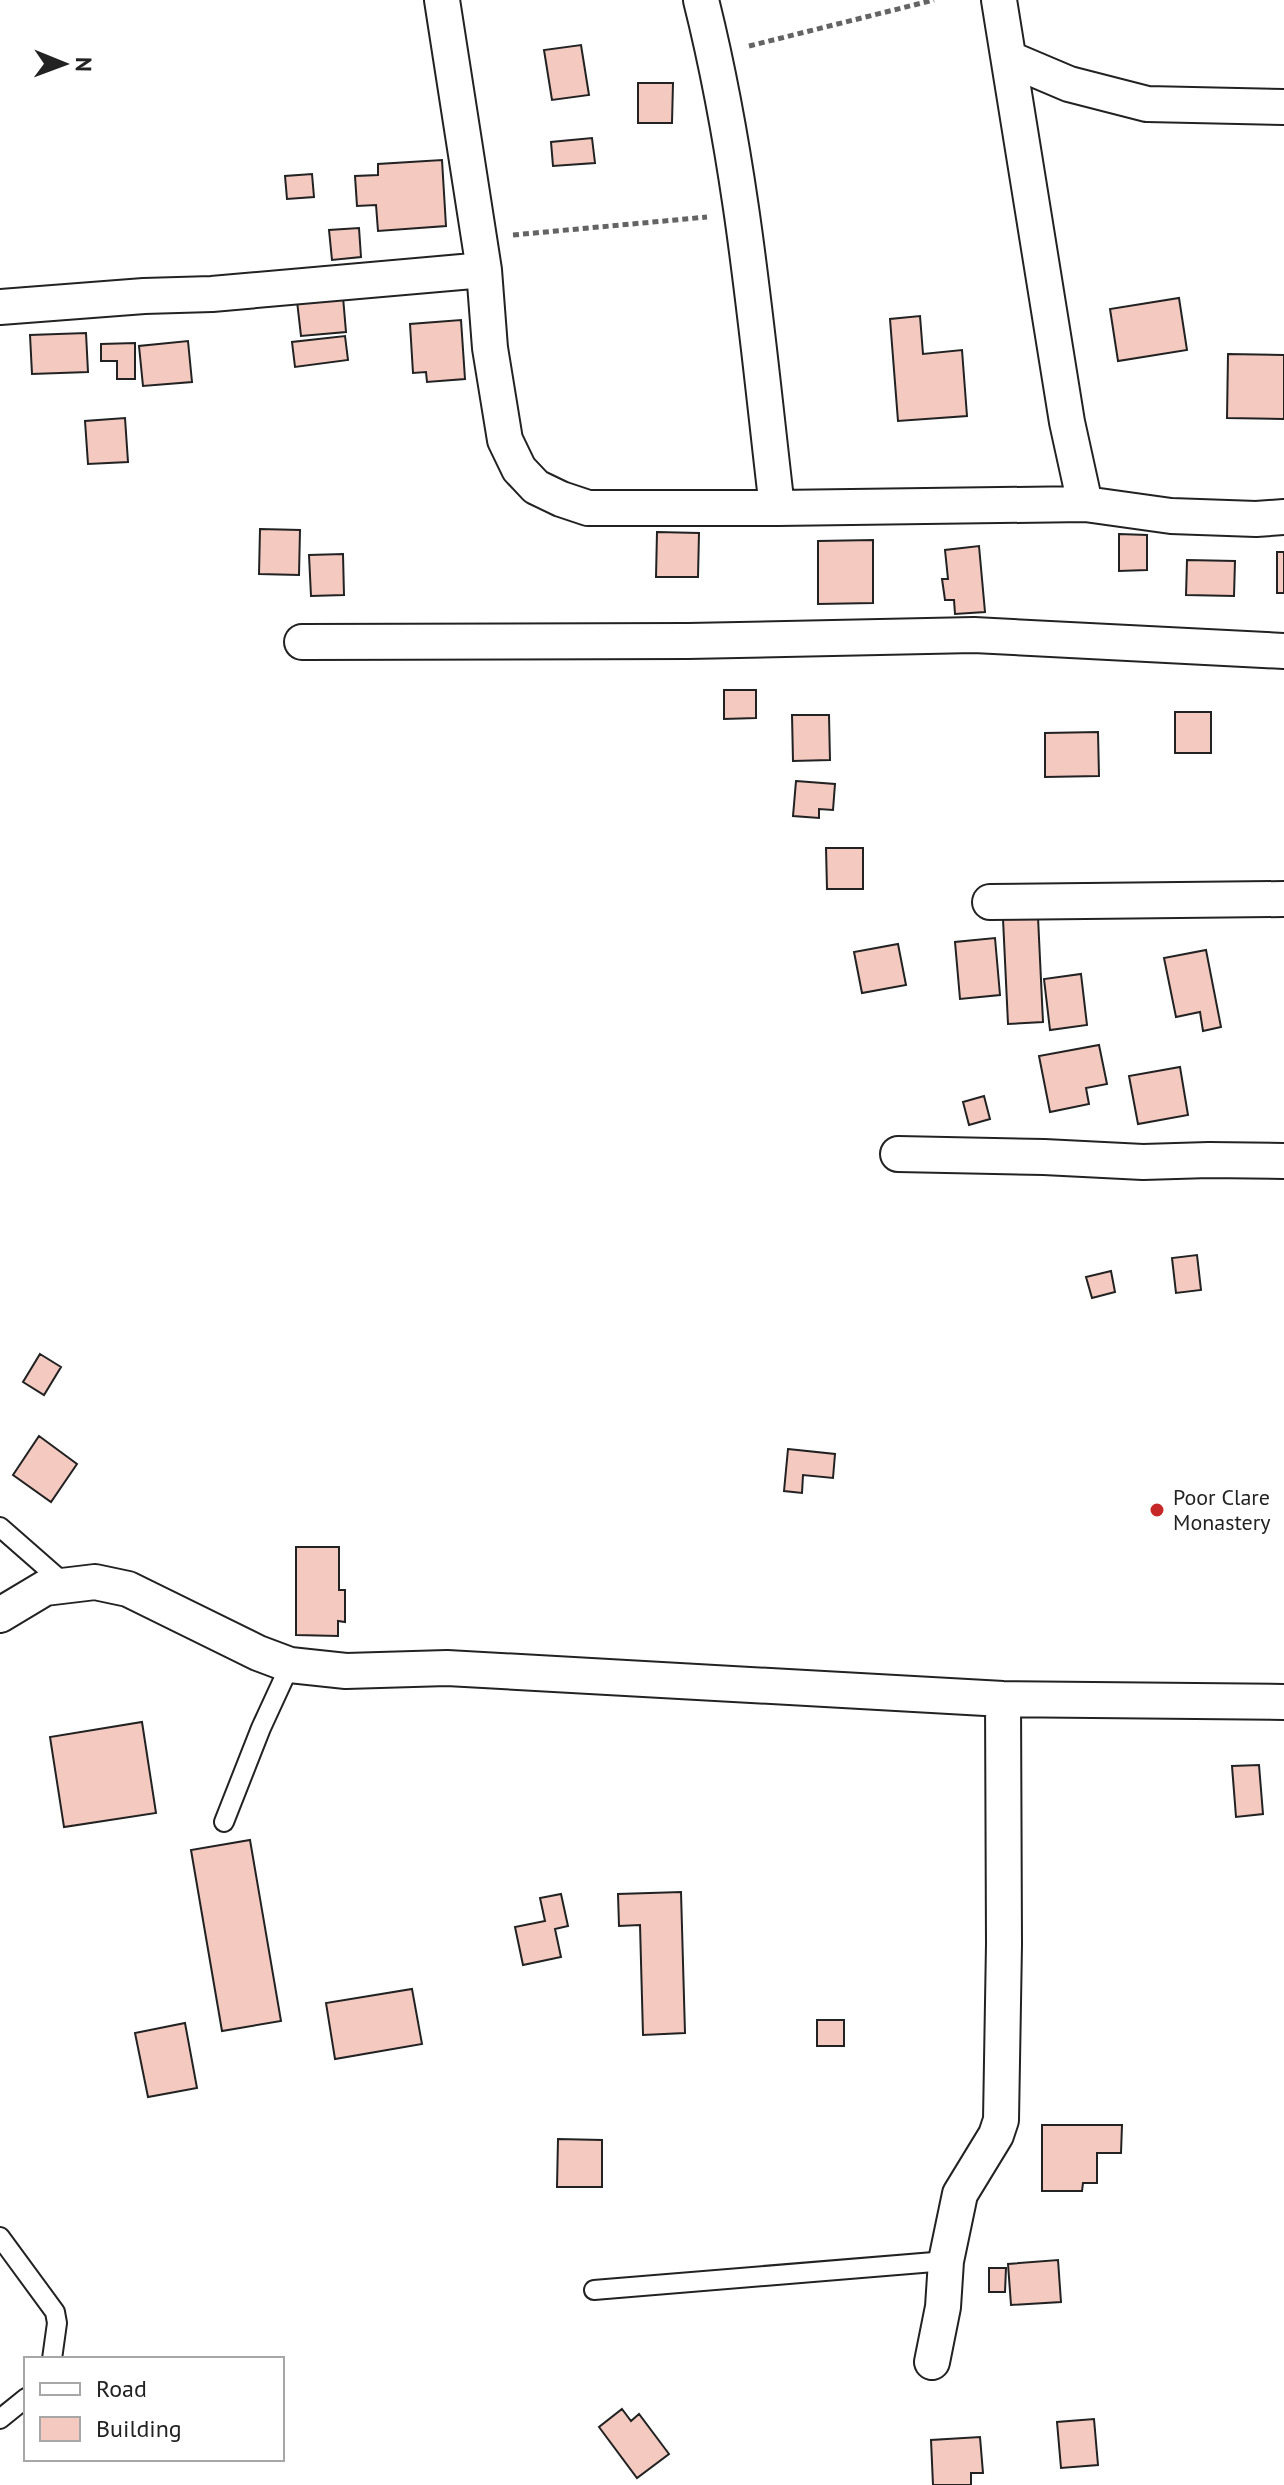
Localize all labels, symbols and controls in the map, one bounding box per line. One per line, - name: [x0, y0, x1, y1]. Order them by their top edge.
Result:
- north arrow: [24, 24, 104, 104]
- text: N: [70, 57, 98, 72]
- place label: Poor Clare Monastery: [1173, 1483, 1271, 1536]
- marker: Poor Clare Monastery: [1148, 1501, 1166, 1519]
- legend: [24, 2357, 284, 2461]
- text: Road: [96, 2373, 147, 2404]
- text: Building: [96, 2413, 182, 2444]

